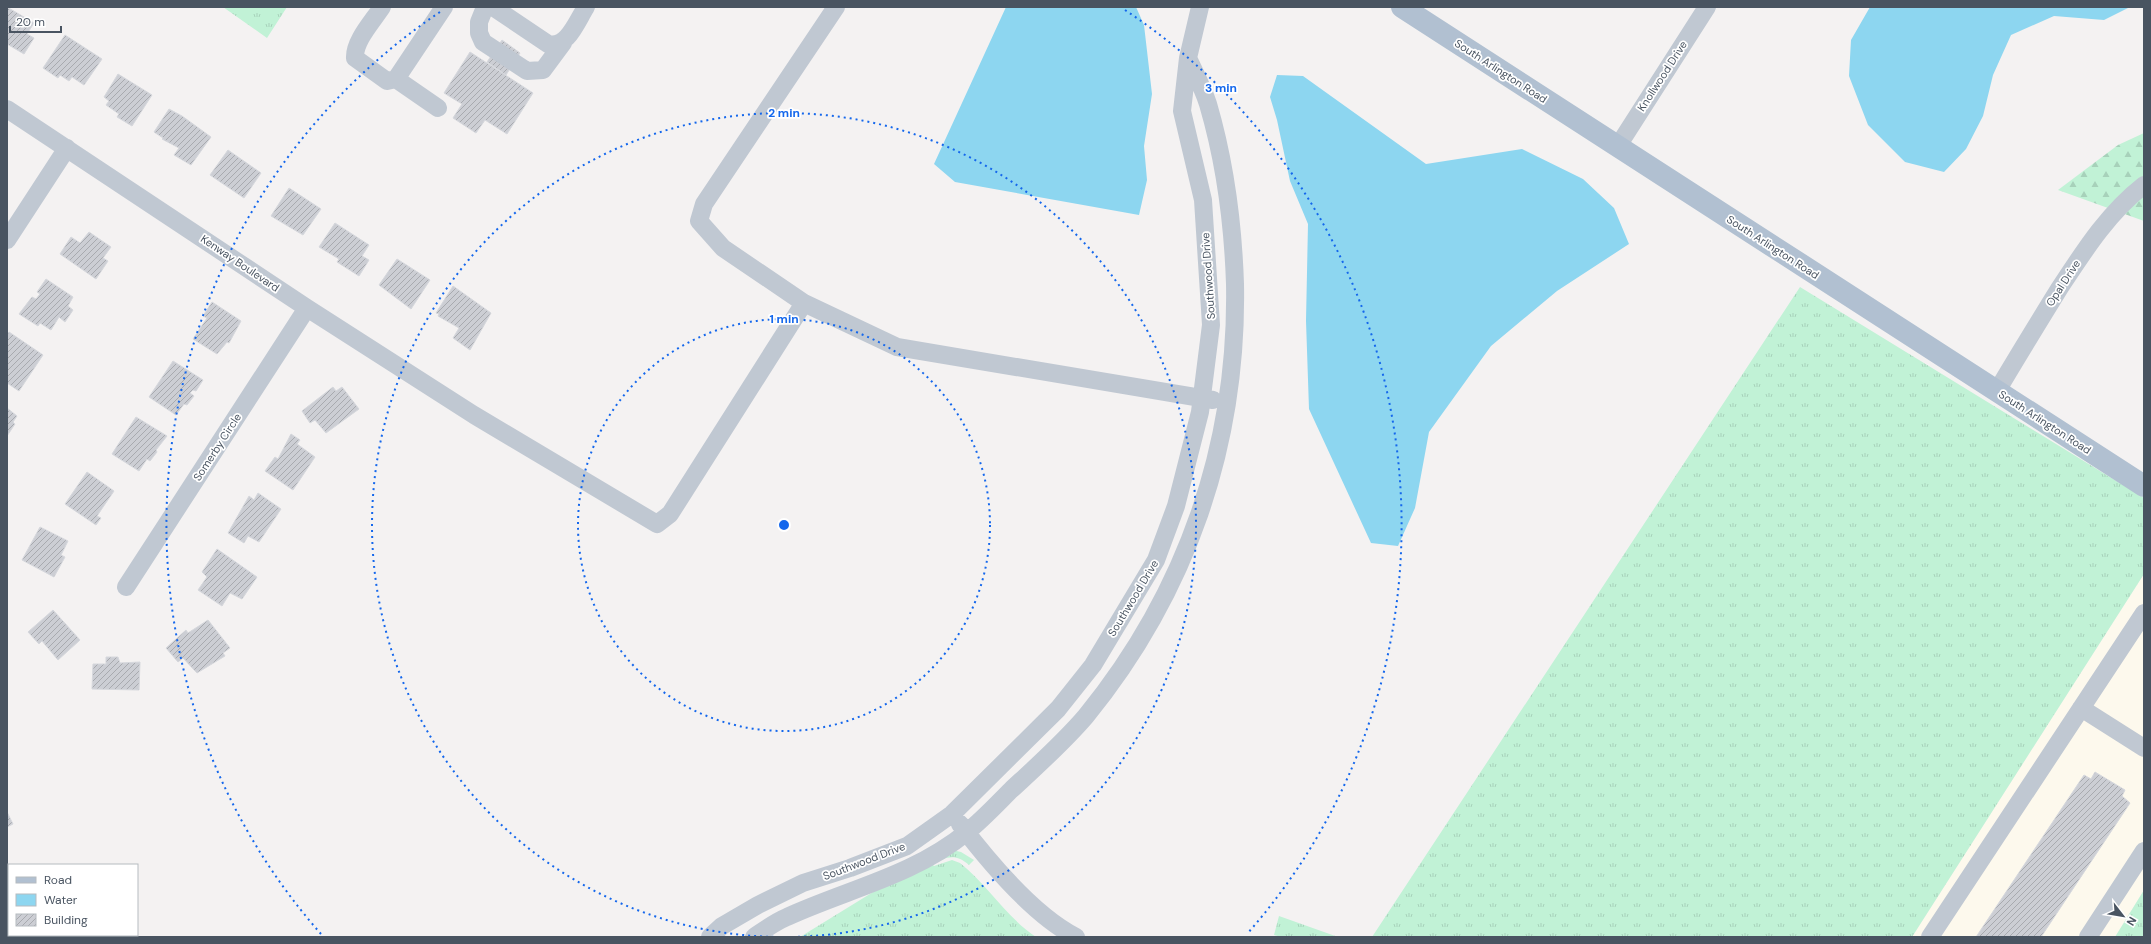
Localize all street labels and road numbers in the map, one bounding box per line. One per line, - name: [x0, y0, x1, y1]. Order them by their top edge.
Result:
- street label: South Arlington Road: [1452, 36, 1550, 106]
- street label: Knollwood Drive: [1634, 38, 1690, 114]
- street label: South Arlington Road: [1724, 212, 1822, 282]
- street label: Kenway Boulevard: [198, 232, 282, 295]
- street label: Southwood Drive: [1198, 232, 1218, 320]
- street label: Opal Drive: [2043, 257, 2083, 309]
- street label: South Arlington Road: [1996, 387, 2094, 457]
- street label: Somerby Circle: [190, 411, 244, 483]
- street label: Southwood Drive: [1105, 557, 1161, 639]
- street label: Southwood Drive: [821, 839, 907, 883]

